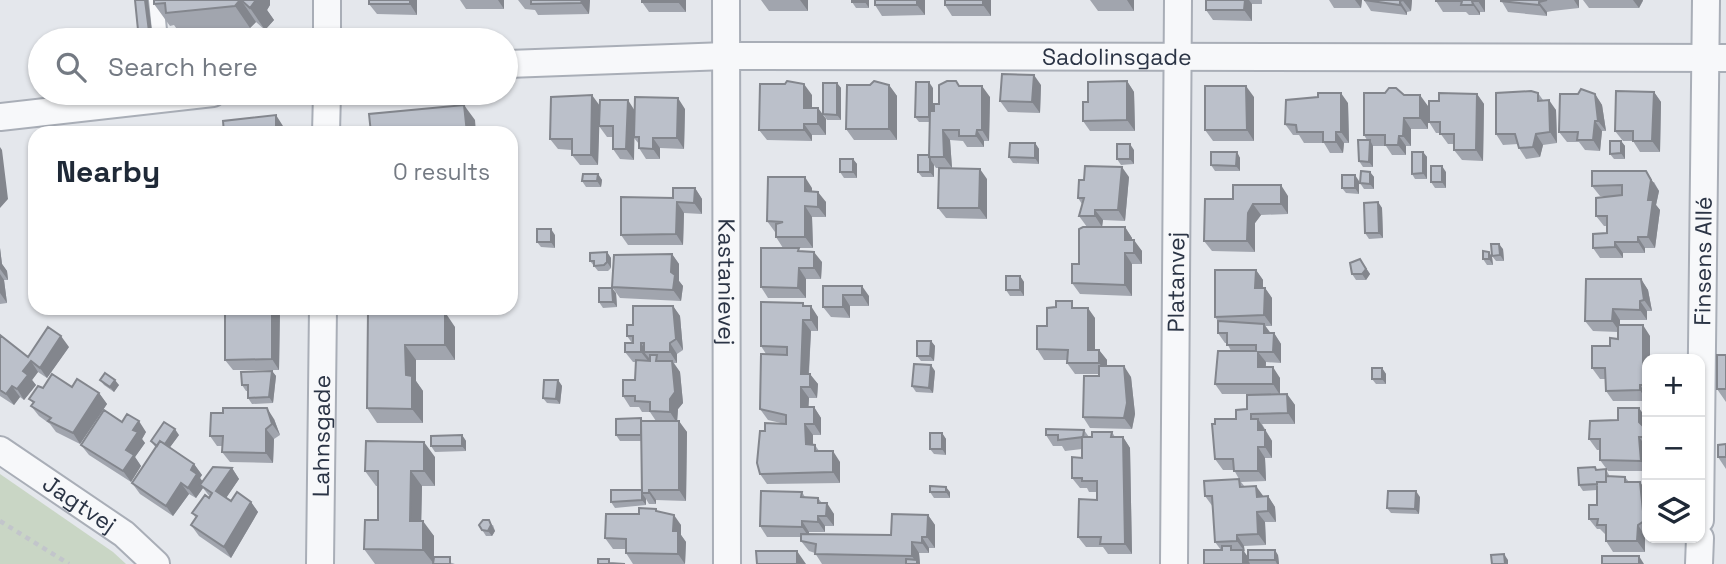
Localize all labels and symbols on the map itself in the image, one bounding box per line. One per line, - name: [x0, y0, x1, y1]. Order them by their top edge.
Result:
- street label: Sadolinsgade: [1042, 42, 1192, 72]
- street label: Finsens Allé: [1687, 196, 1719, 326]
- street label: Kastanievej: [711, 219, 742, 345]
- street label: Platanvej: [1161, 232, 1191, 332]
- street label: Lahnsgade: [306, 375, 337, 497]
- street label: Jagtvej: [37, 468, 122, 539]

